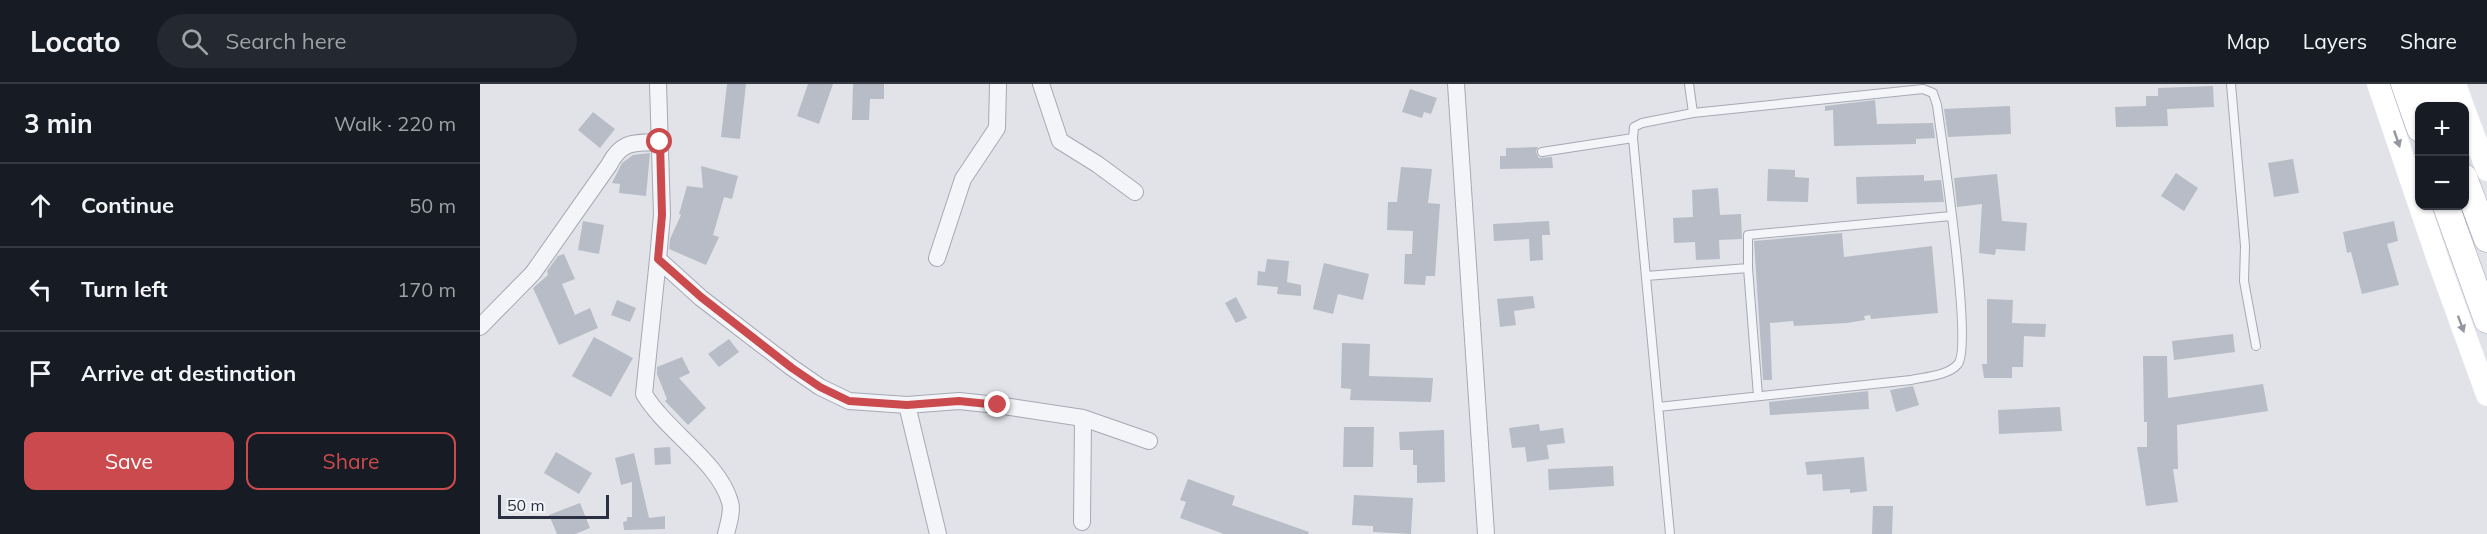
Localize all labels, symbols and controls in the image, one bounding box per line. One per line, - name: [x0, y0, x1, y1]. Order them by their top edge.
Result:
- search box: [157, 14, 577, 68]
- text: Locato: [30, 24, 121, 59]
- icon: search: [178, 25, 211, 58]
- text: Search here: [226, 27, 346, 55]
- text: Map: [2227, 28, 2270, 54]
- text: Layers: [2303, 28, 2367, 54]
- text: Share: [2400, 28, 2457, 54]
- map controls: [2415, 102, 2469, 210]
- button: +: [2415, 102, 2469, 156]
- text: 3 min: [24, 107, 93, 140]
- text: Walk · 220 m: [334, 111, 456, 136]
- route start: [646, 128, 672, 154]
- one-way arrow: [2392, 130, 2402, 148]
- button: −: [2415, 156, 2469, 210]
- icon: ahead: [24, 189, 57, 222]
- text: Continue: [81, 191, 174, 219]
- text: 50 m: [409, 193, 456, 218]
- icon: left: [24, 273, 57, 306]
- text: Turn left: [81, 275, 168, 303]
- text: 170 m: [397, 277, 456, 302]
- one-way arrow: [2456, 315, 2466, 333]
- icon: arrive: [24, 357, 57, 390]
- text: Arrive at destination: [81, 359, 296, 387]
- route end: [984, 391, 1010, 417]
- button: Save: [24, 432, 234, 490]
- button: Share: [246, 432, 456, 490]
- scale bar: [498, 492, 609, 520]
- text: 50 m: [507, 495, 544, 515]

